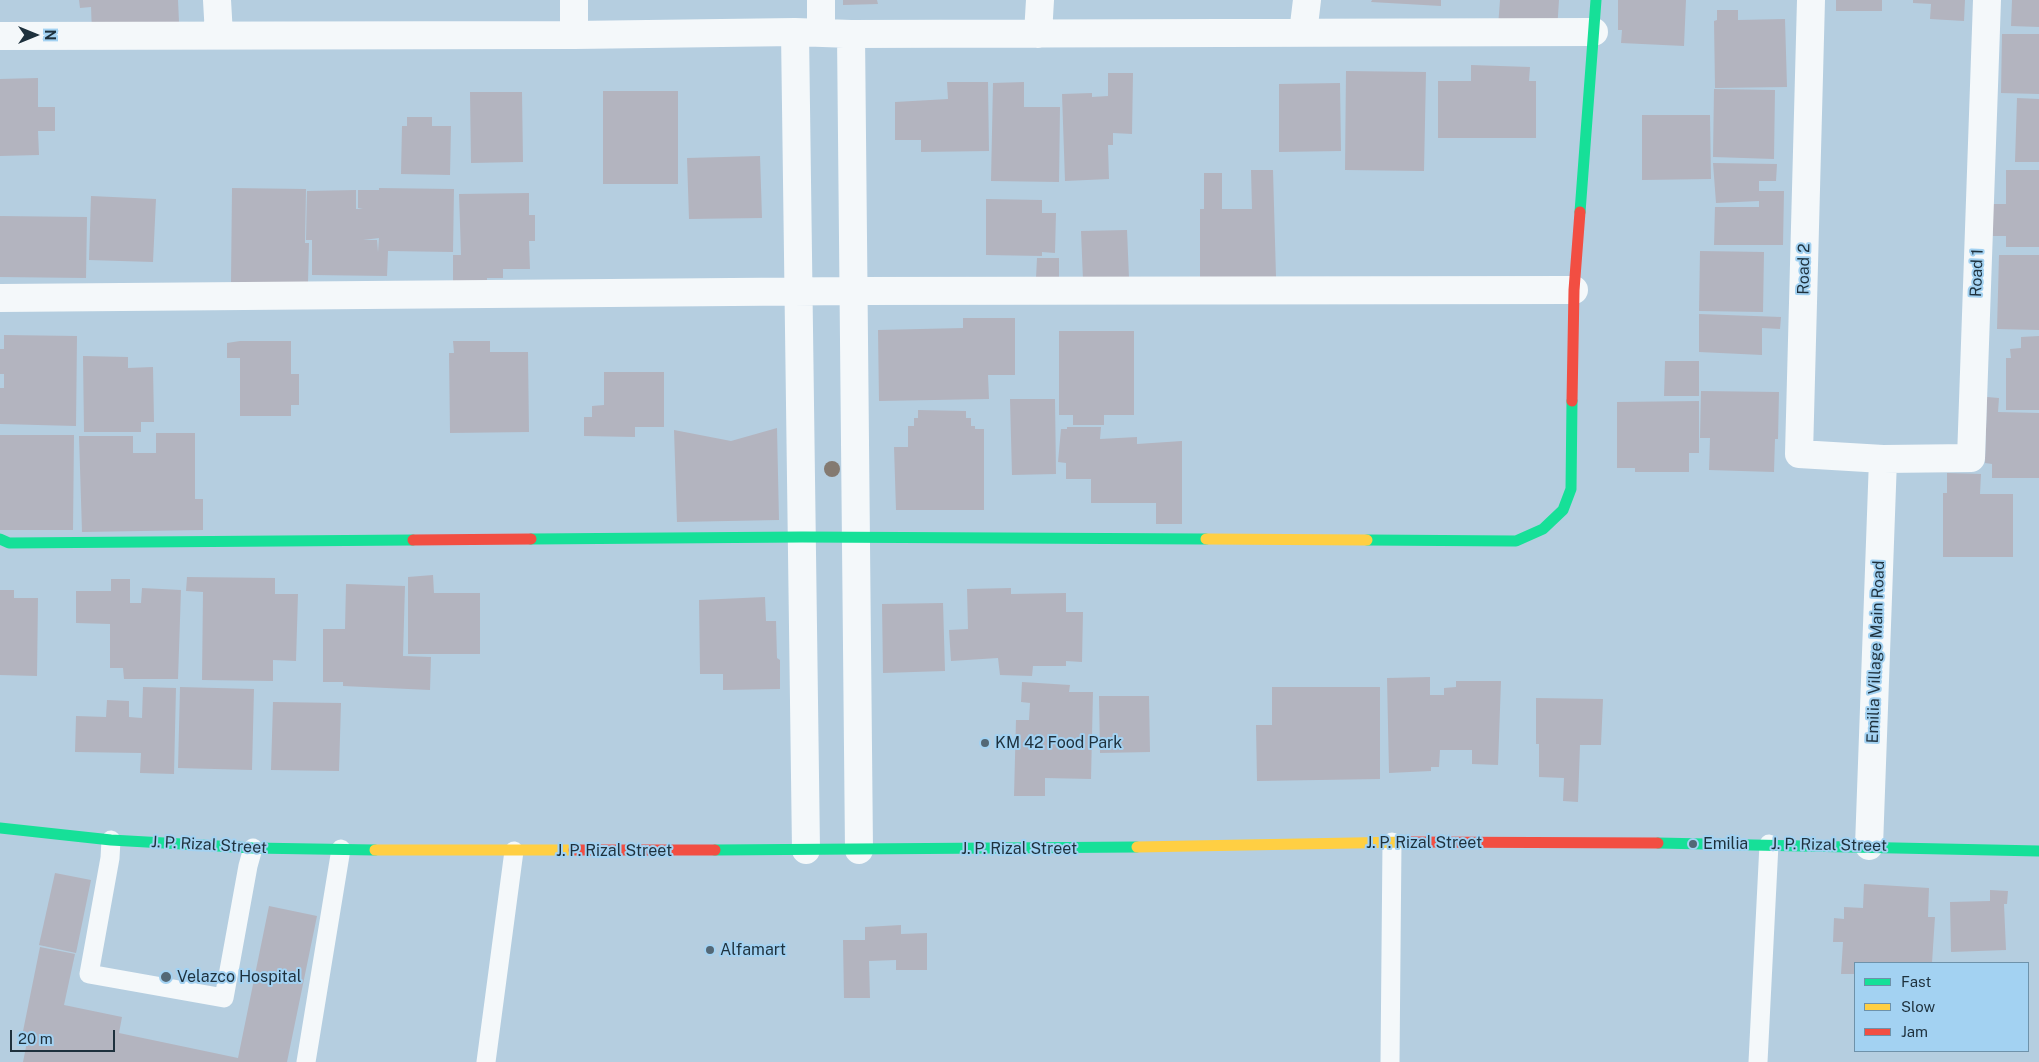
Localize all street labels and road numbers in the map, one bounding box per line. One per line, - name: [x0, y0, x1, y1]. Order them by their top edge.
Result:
- street label: Road 2: [1794, 243, 1814, 295]
- street label: Road 1: [1967, 249, 1987, 297]
- street label: Emilia Village Main Road: [1863, 560, 1889, 744]
- street label: J. P. Rizal Street: [150, 832, 268, 858]
- street label: J. P. Rizal Street: [1366, 833, 1482, 853]
- street label: J. P. Rizal Street: [1771, 834, 1887, 856]
- street label: J. P. Rizal Street: [961, 839, 1077, 859]
- street label: J. P. Rizal Street: [556, 841, 672, 861]

